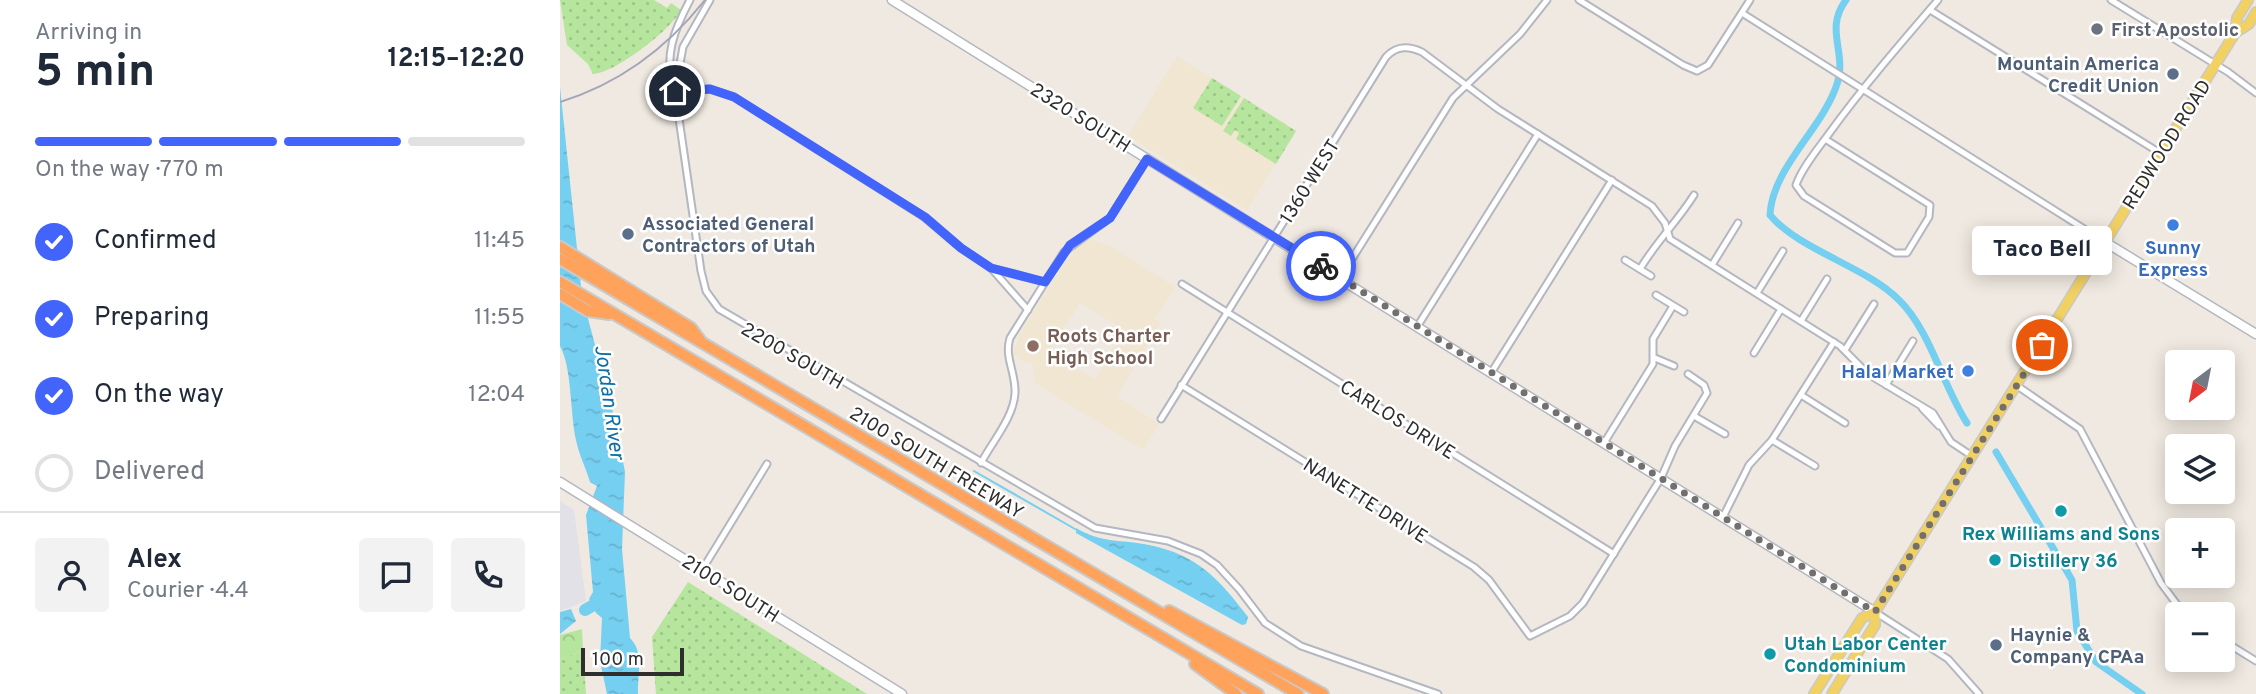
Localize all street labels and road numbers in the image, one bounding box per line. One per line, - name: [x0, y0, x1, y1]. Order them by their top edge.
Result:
- street label: REDWOOD ROAD: [2118, 76, 2217, 214]
- street label: 2320 SOUTH: [1025, 78, 1134, 159]
- street label: 1360 WEST: [1275, 135, 1346, 229]
- street label: 2200 SOUTH: [736, 318, 848, 396]
- street label: CARLOS DRIVE: [1335, 376, 1459, 466]
- street label: 2100 SOUTH FREEWAY: [845, 402, 1027, 525]
- street label: NANETTE DRIVE: [1298, 454, 1432, 550]
- street label: 2100 SOUTH: [677, 550, 783, 629]

